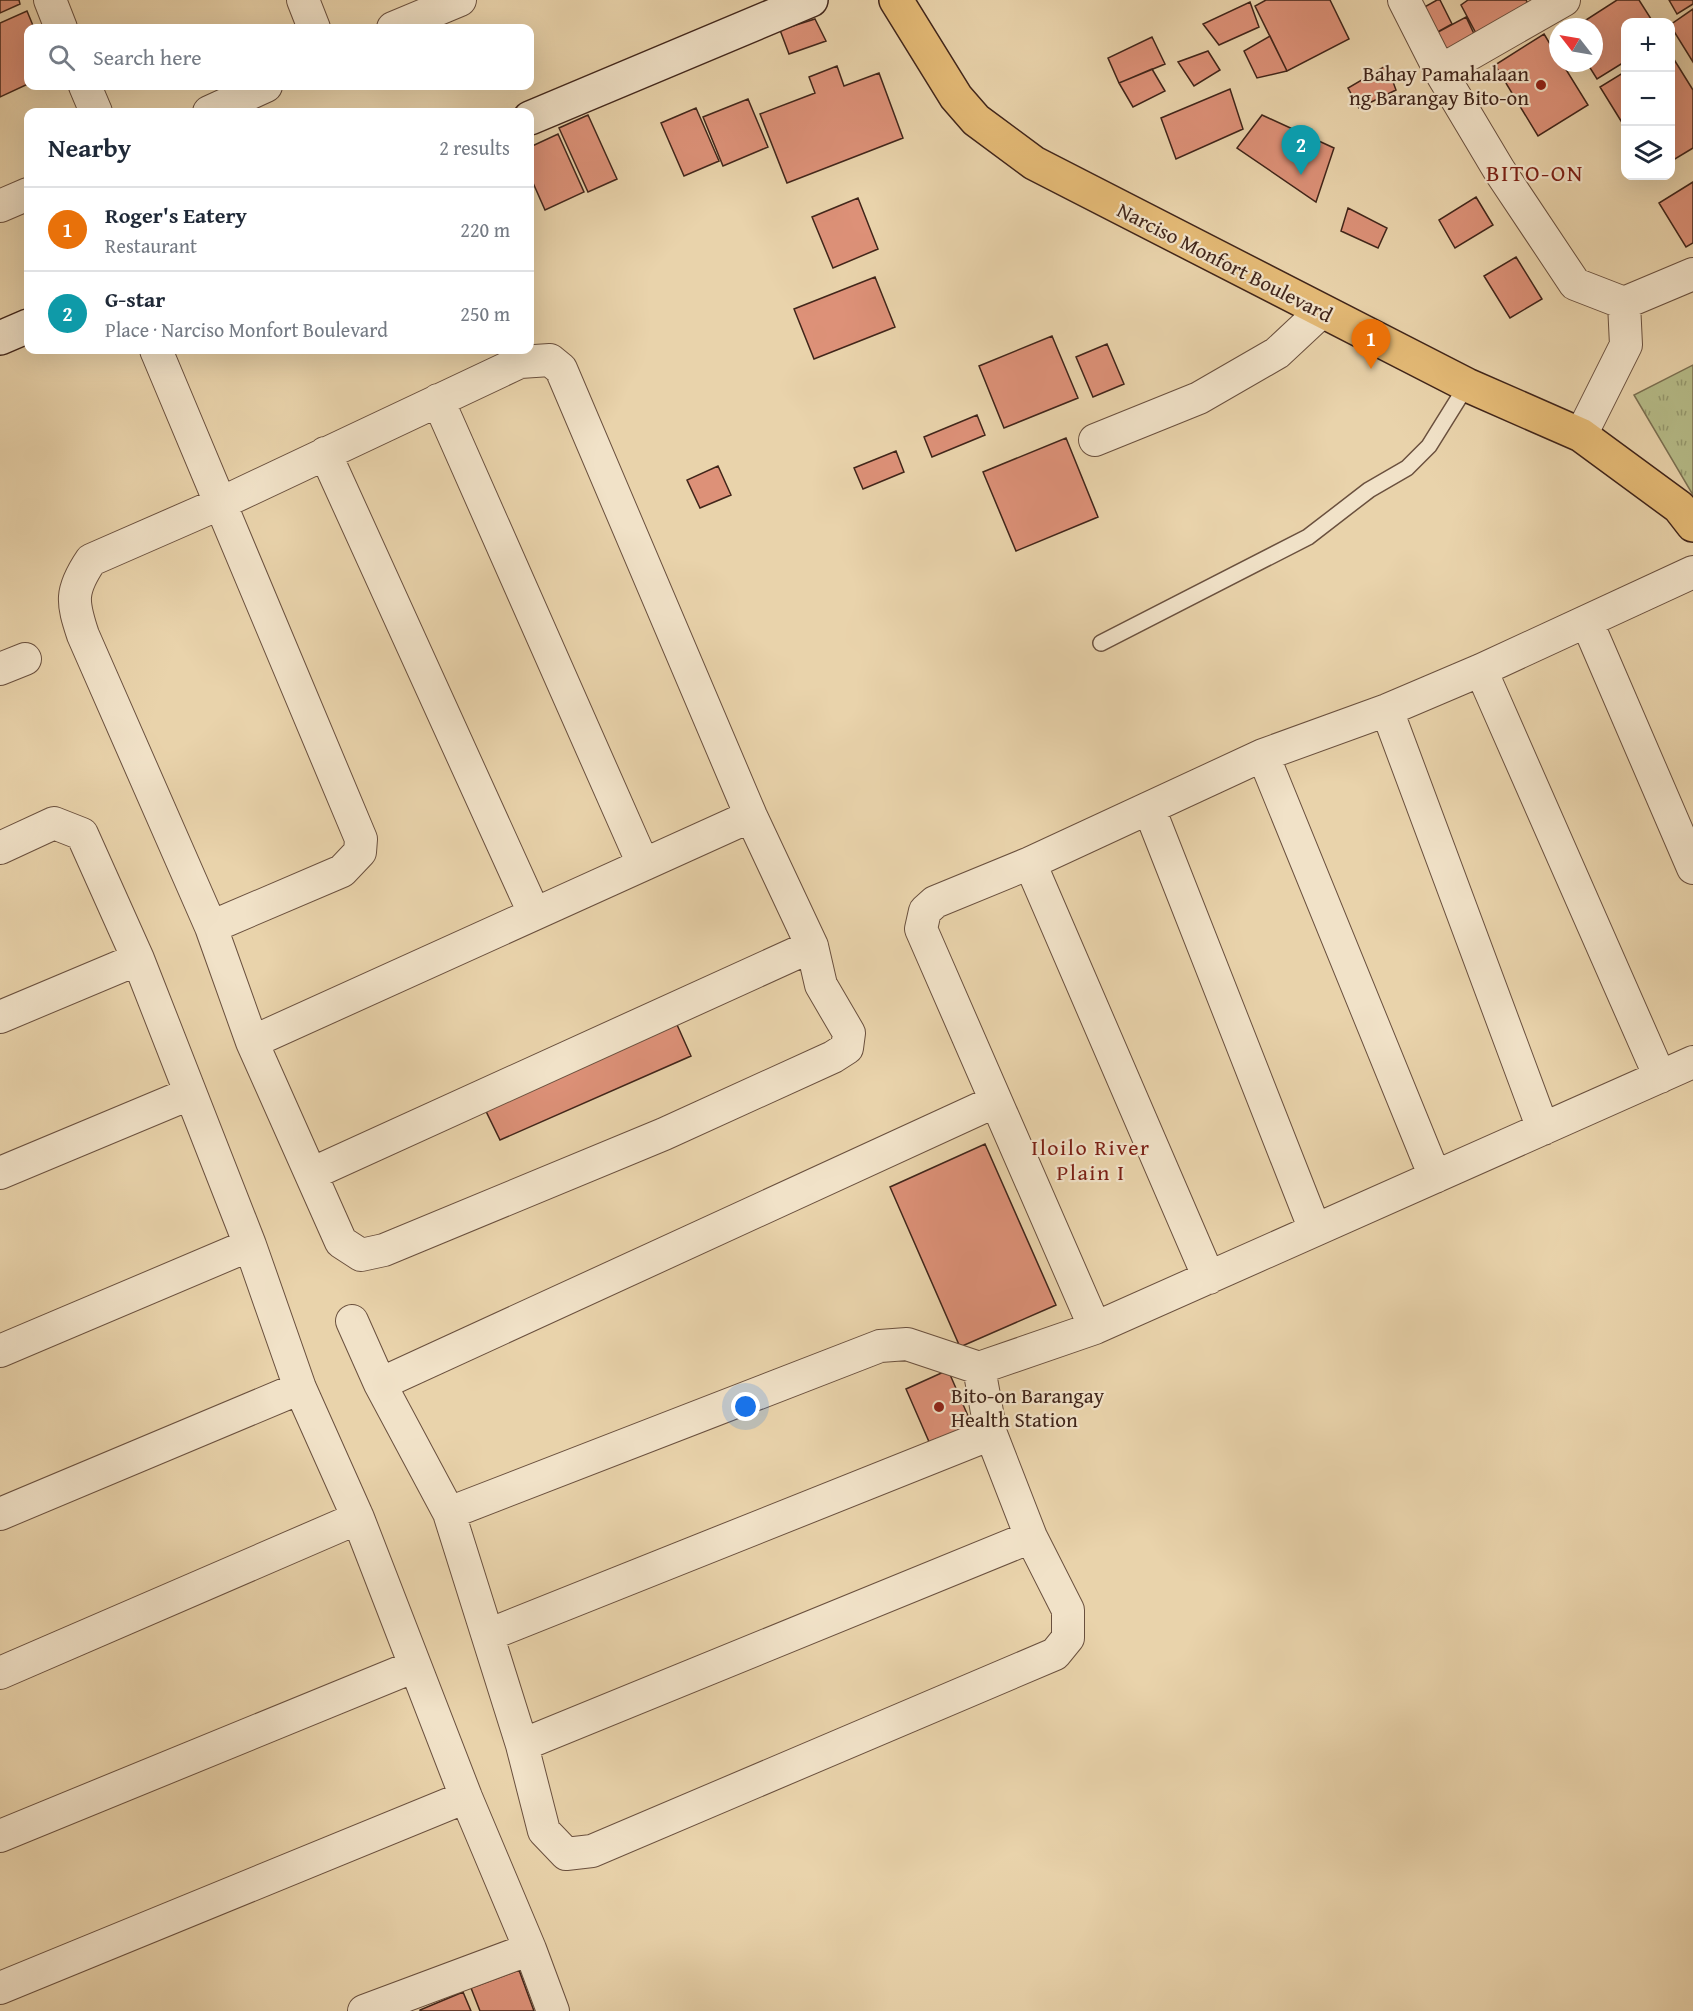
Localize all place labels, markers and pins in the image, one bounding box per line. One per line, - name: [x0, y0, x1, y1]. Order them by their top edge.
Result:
- place label: Bahay Pamahalaan ng Barangay Bito-on: [1349, 58, 1529, 113]
- marker: Bahay Pamahalaan ng Barangay Bito-on: [1534, 78, 1548, 92]
- pin: 2: [1282, 126, 1320, 175]
- pin: 1: [1352, 320, 1390, 369]
- place label: Bito-on Barangay Health Station: [951, 1380, 1105, 1435]
- marker: Bito-on Barangay Health Station: [932, 1400, 946, 1414]

